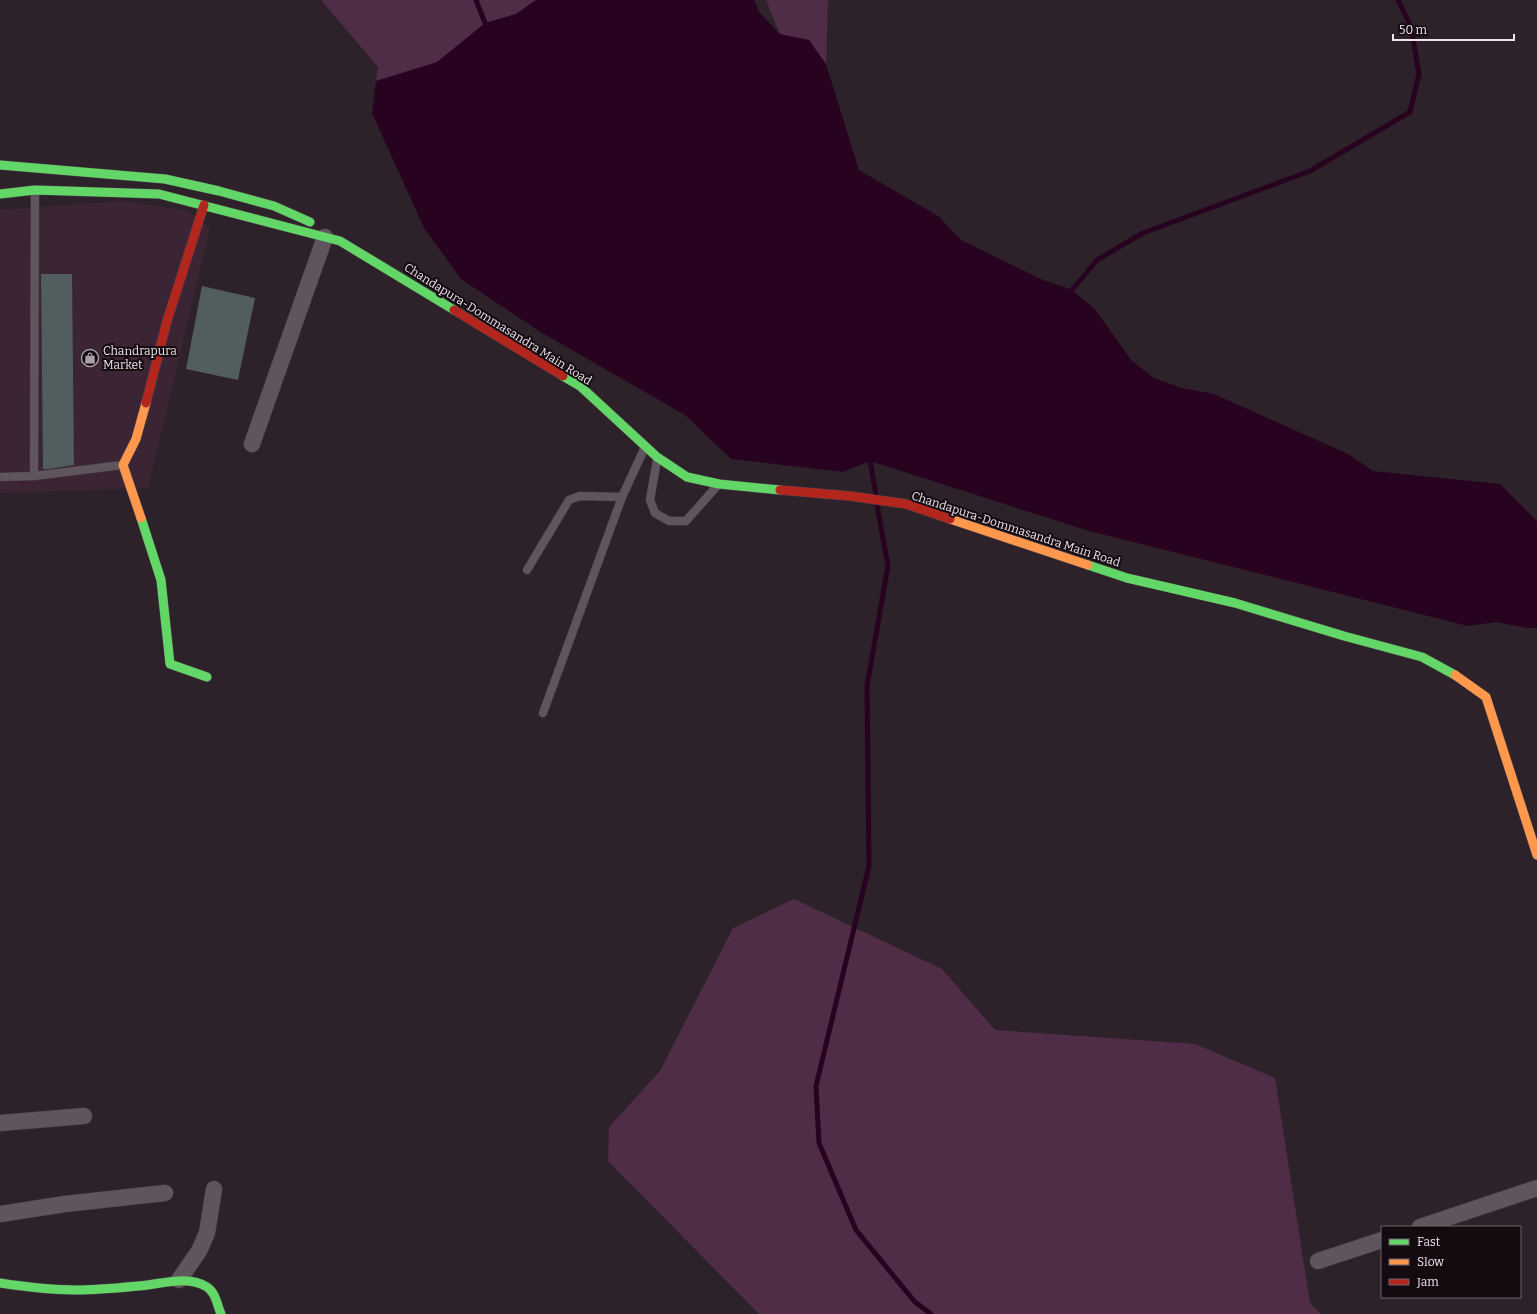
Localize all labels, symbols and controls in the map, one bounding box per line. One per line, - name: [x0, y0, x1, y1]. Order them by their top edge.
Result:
- scale bar: [1393, 16, 1514, 42]
- text: 50 m: [1399, 23, 1428, 37]
- street label: Chandapura-Dommasandra Main Road: [402, 260, 594, 388]
- place label: Chandrapura Market: [103, 344, 177, 372]
- shop icon: Chandrapura Market: [80, 348, 100, 368]
- street label: Chandapura-Dommasandra Main Road: [910, 489, 1122, 569]
- legend: [1381, 1226, 1521, 1298]
- text: Fast: [1417, 1235, 1441, 1249]
- text: Slow: [1417, 1255, 1444, 1269]
- text: Jam: [1416, 1275, 1439, 1289]

